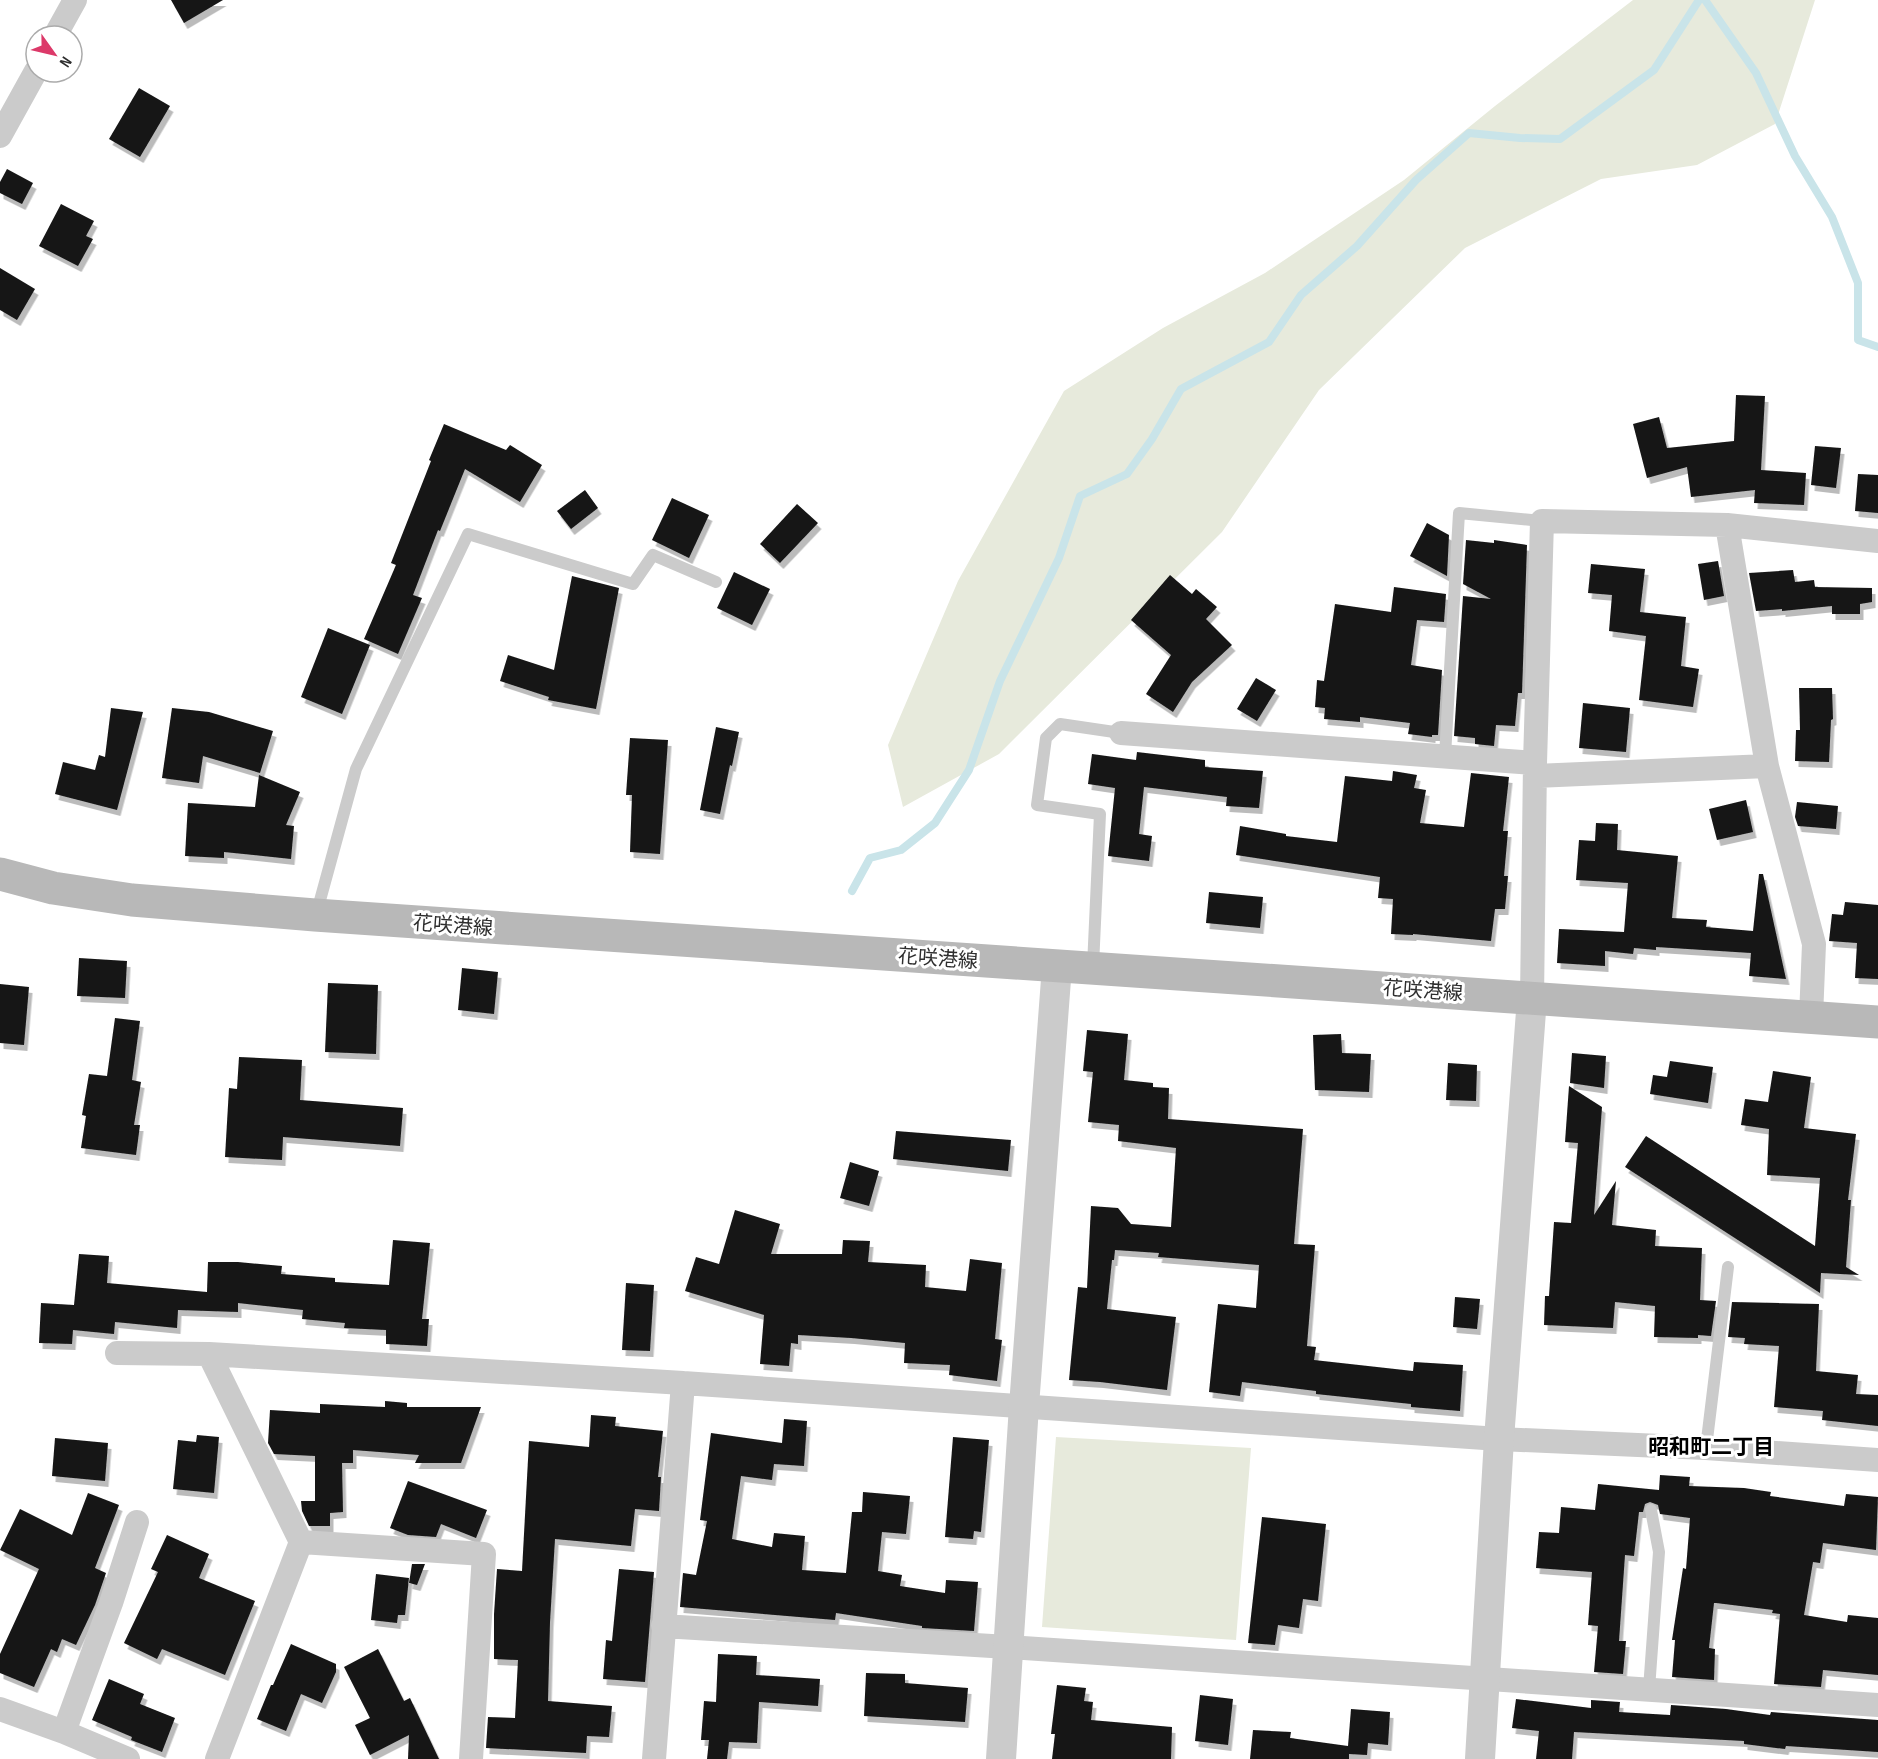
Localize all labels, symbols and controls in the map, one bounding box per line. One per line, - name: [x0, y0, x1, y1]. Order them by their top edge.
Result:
- north arrow: [24, 24, 84, 84]
- text: N: [55, 53, 75, 70]
- street label: 花咲港線: [412, 911, 494, 941]
- street label: 花咲港線: [897, 944, 979, 974]
- street label: 花咲港線: [1382, 976, 1464, 1006]
- district label: 昭和町二丁目: [1648, 1435, 1774, 1460]

